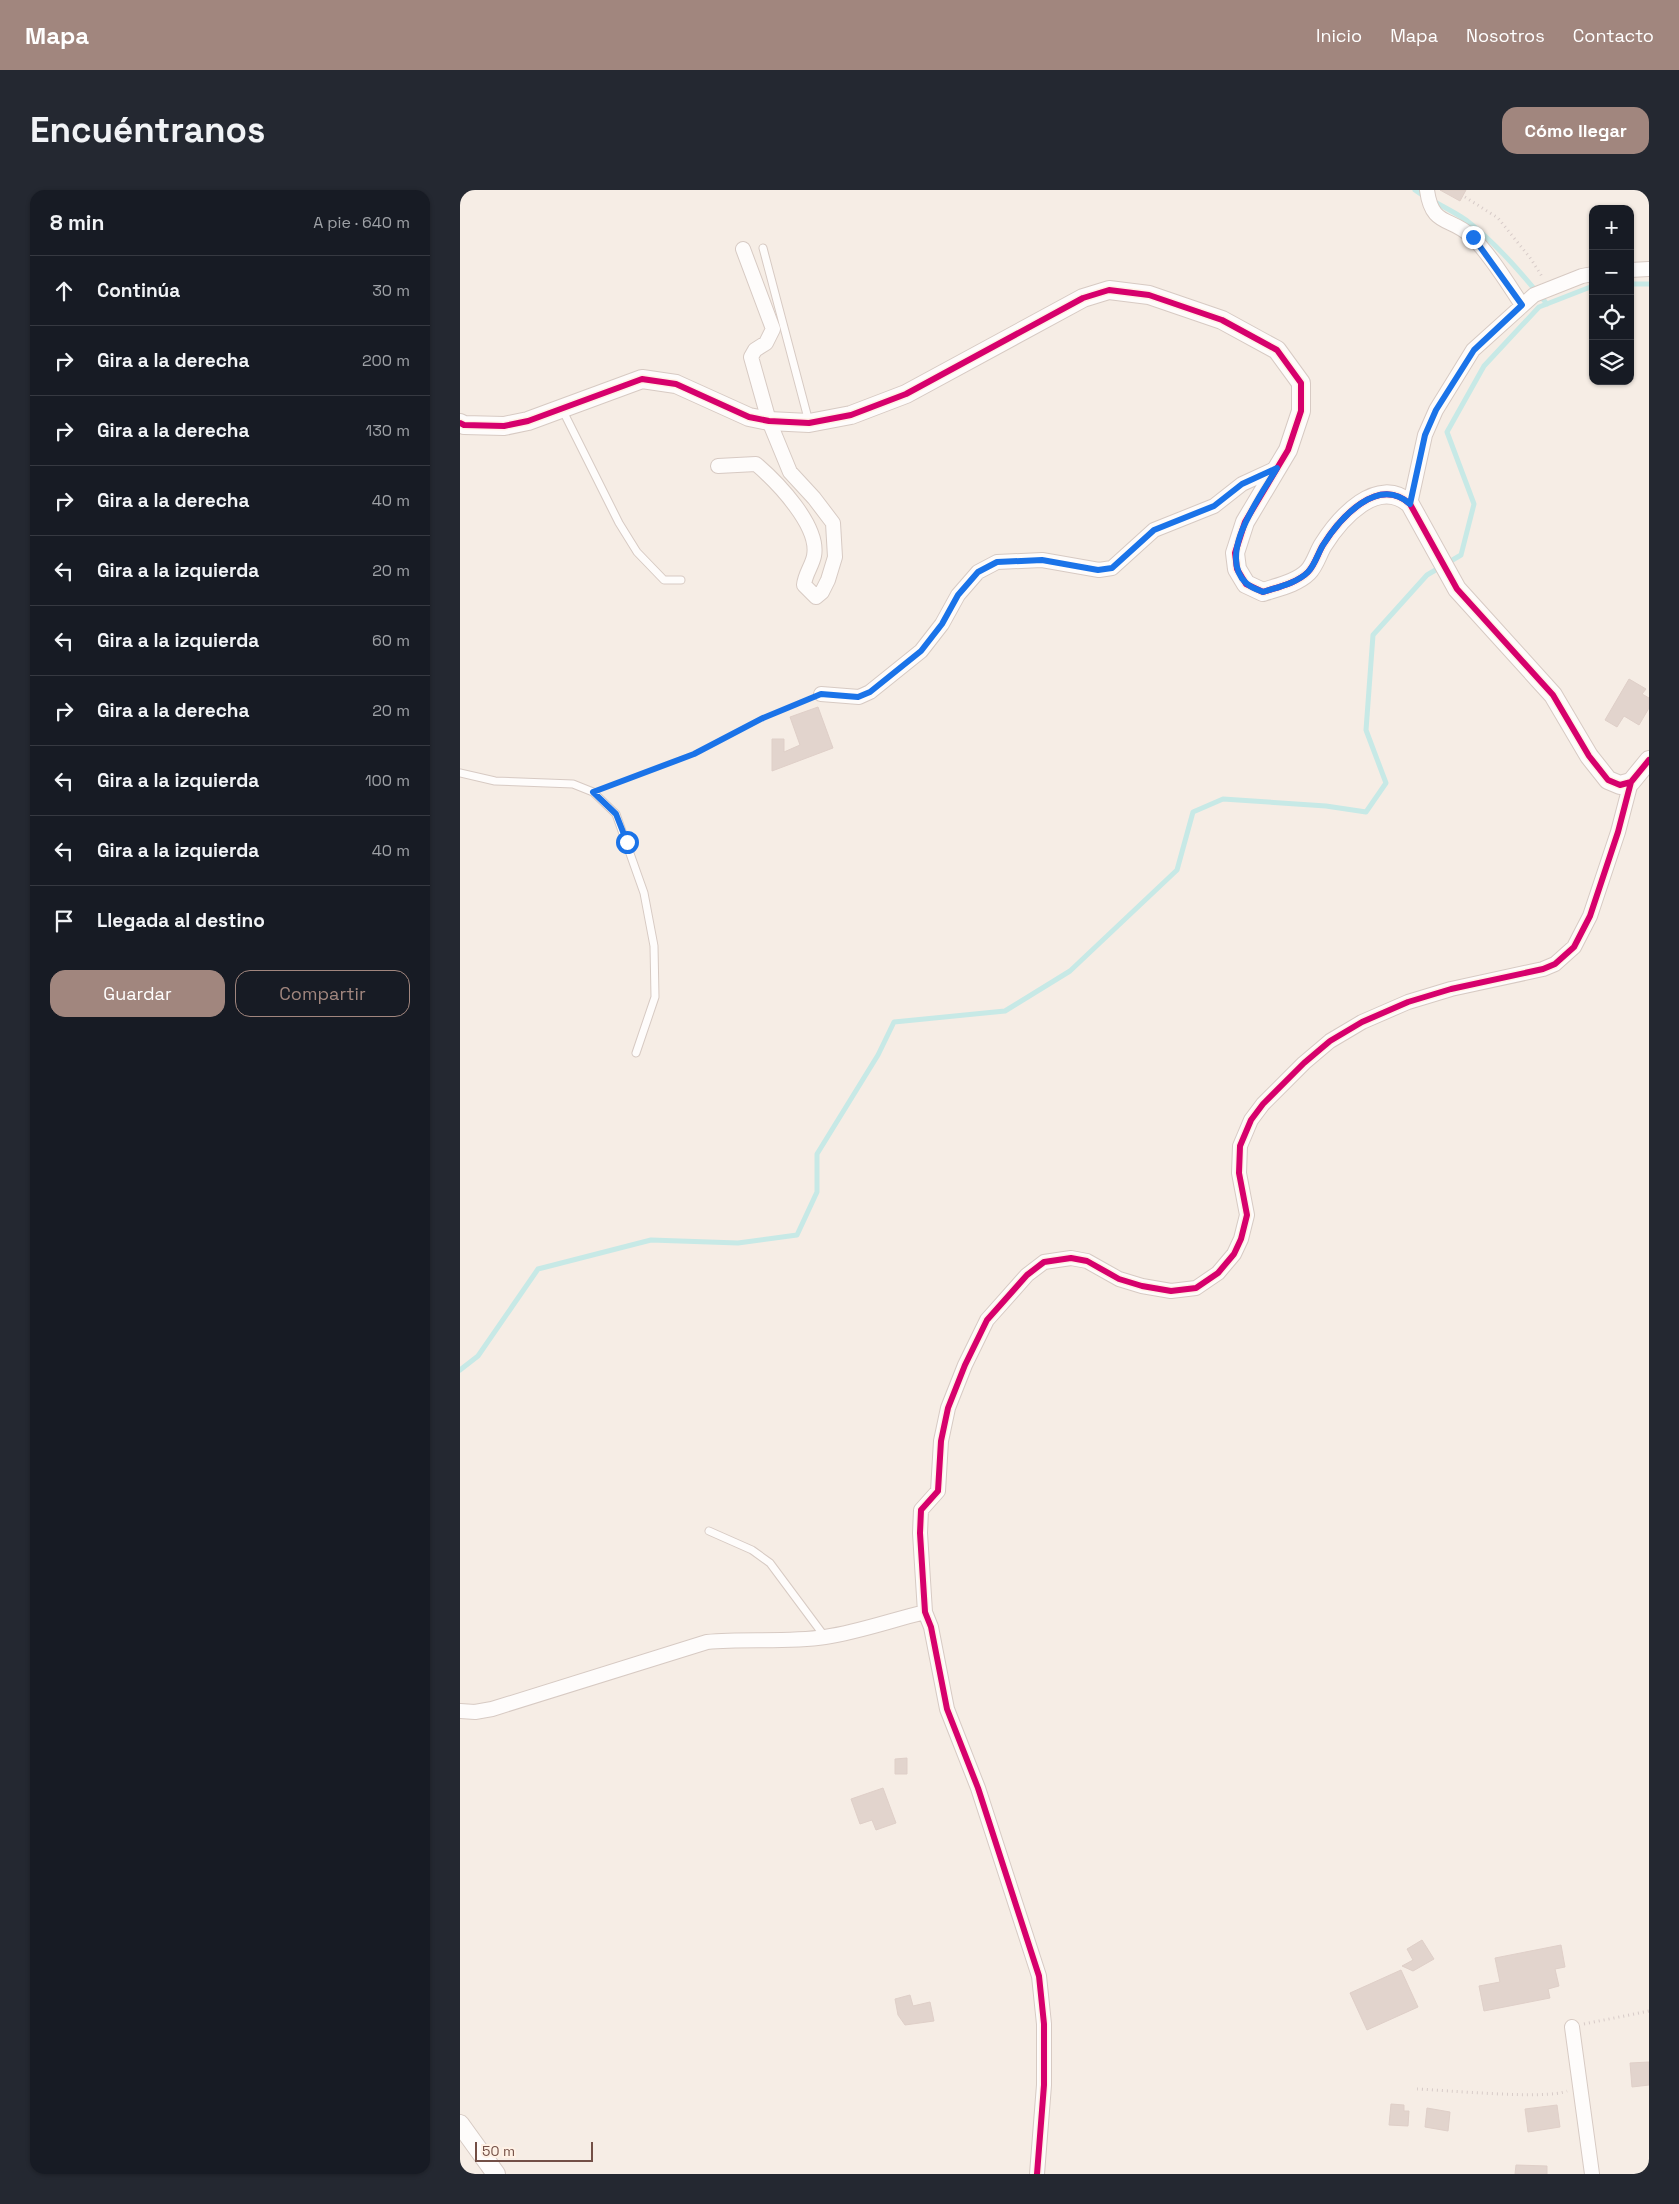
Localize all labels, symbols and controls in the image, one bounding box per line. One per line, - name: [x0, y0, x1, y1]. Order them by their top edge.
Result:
- text: Mapa: [25, 20, 89, 51]
- text: Inicio: [1316, 24, 1362, 47]
- text: Mapa: [1390, 24, 1438, 47]
- text: Nosotros: [1466, 24, 1545, 47]
- text: Contacto: [1573, 24, 1654, 47]
- button: Cómo llegar: [1502, 107, 1649, 154]
- text: Encuéntranos: [30, 108, 265, 152]
- map controls: [1589, 205, 1634, 385]
- button: +: [1589, 205, 1634, 250]
- text: 8 min: [50, 209, 104, 236]
- text: A pie · 640 m: [313, 212, 410, 233]
- route end: [1462, 226, 1485, 249]
- button: −: [1589, 250, 1634, 295]
- icon: ahead: [50, 277, 78, 305]
- text: Continúa: [97, 278, 180, 303]
- text: 30 m: [372, 280, 410, 301]
- button: locate: [1589, 295, 1634, 340]
- button: layers: [1589, 340, 1634, 385]
- icon: right: [50, 347, 78, 375]
- text: Gira a la derecha: [97, 348, 249, 373]
- text: 200 m: [362, 350, 410, 371]
- icon: right: [50, 417, 78, 445]
- text: Gira a la derecha: [97, 418, 249, 443]
- text: 130 m: [366, 420, 410, 441]
- icon: right: [50, 487, 78, 515]
- text: Gira a la derecha: [97, 488, 249, 513]
- text: 40 m: [372, 490, 410, 511]
- icon: left: [50, 557, 78, 585]
- text: Gira a la izquierda: [97, 558, 259, 583]
- text: 20 m: [372, 560, 410, 581]
- icon: left: [50, 627, 78, 655]
- text: Gira a la izquierda: [97, 628, 259, 653]
- text: 60 m: [372, 630, 410, 651]
- icon: right: [50, 697, 78, 725]
- text: Gira a la derecha: [97, 698, 249, 723]
- text: 20 m: [372, 700, 410, 721]
- icon: left: [50, 767, 78, 795]
- text: Gira a la izquierda: [97, 768, 259, 793]
- text: 100 m: [365, 770, 410, 791]
- route start: [616, 831, 639, 854]
- icon: left: [50, 837, 78, 865]
- text: Gira a la izquierda: [97, 838, 259, 863]
- text: 40 m: [372, 840, 410, 861]
- icon: arrive: [50, 907, 78, 935]
- text: Llegada al destino: [97, 908, 265, 933]
- button: Guardar: [50, 970, 225, 1017]
- button: Compartir: [235, 970, 410, 1017]
- scale bar: [475, 2139, 592, 2162]
- text: 50 m: [482, 2142, 515, 2160]

